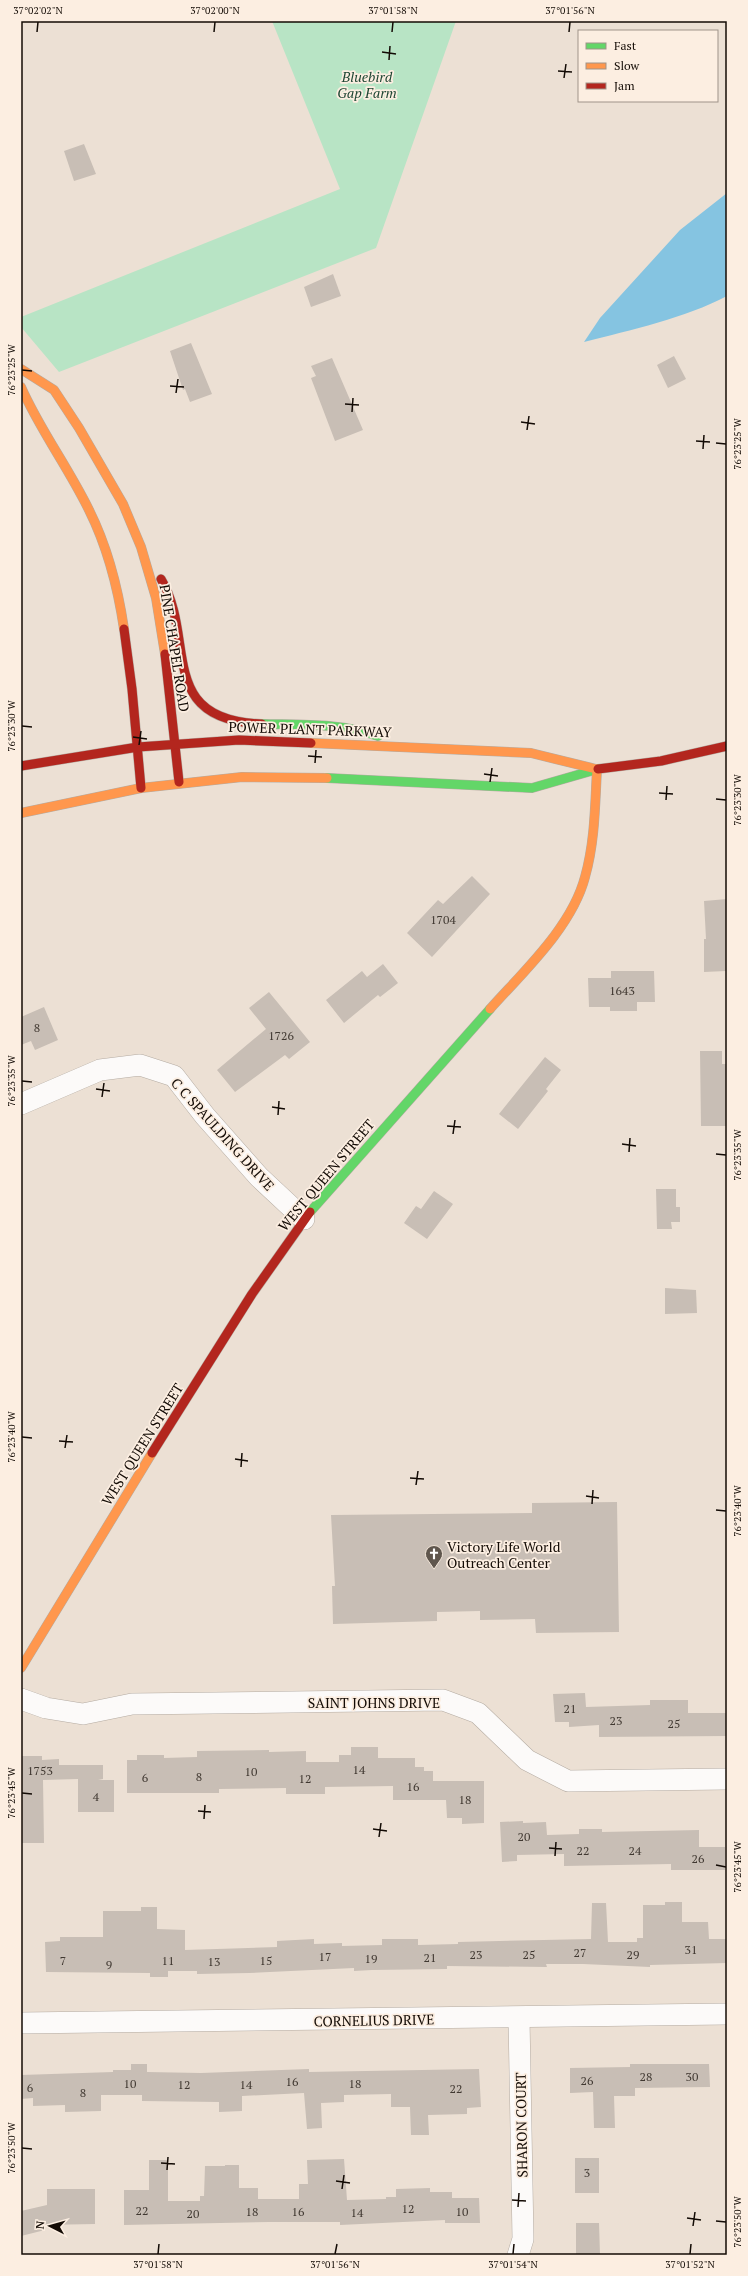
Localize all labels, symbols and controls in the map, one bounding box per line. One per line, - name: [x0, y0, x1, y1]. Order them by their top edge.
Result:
- text: 37°02'02"N: [13, 4, 63, 17]
- text: 37°02'00"N: [190, 4, 240, 17]
- text: 37°01'58"N: [368, 4, 418, 17]
- text: 37°01'56"N: [545, 4, 595, 17]
- legend: [578, 30, 718, 102]
- text: Fast: [614, 38, 637, 53]
- text: Slow: [614, 58, 640, 73]
- park label: Bluebird Gap Farm: [337, 67, 397, 102]
- text: Jam: [614, 78, 635, 93]
- text: 76°23'25"W: [5, 344, 18, 396]
- text: 76°23'25"W: [731, 418, 744, 470]
- street label: PINE CHAPEL ROAD: [156, 583, 194, 713]
- text: 76°23'30"W: [5, 700, 18, 752]
- street label: POWER PLANT PARKWAY: [228, 717, 393, 741]
- text: 76°23'30"W: [731, 774, 744, 826]
- house number: 1704: [430, 912, 456, 927]
- house number: 1643: [609, 983, 635, 998]
- house number: 8: [34, 1020, 40, 1035]
- house number: 1726: [268, 1028, 294, 1043]
- text: 76°23'35"W: [5, 1055, 18, 1107]
- street label: C C SPAULDING DRIVE: [167, 1073, 279, 1195]
- street label: WEST QUEEN STREET: [274, 1115, 379, 1235]
- text: 76°23'35"W: [731, 1129, 744, 1181]
- street label: WEST QUEEN STREET: [97, 1379, 187, 1509]
- text: 76°23'40"W: [5, 1411, 18, 1463]
- text: 76°23'40"W: [731, 1485, 744, 1537]
- place label: Victory Life World Outreach Center: [447, 1537, 561, 1572]
- church icon: Victory Life World Outreach Center: [424, 1544, 444, 1569]
- street label: SAINT JOHNS DRIVE: [308, 1693, 440, 1712]
- house number: 21: [564, 1701, 576, 1716]
- house number: 23: [610, 1713, 622, 1728]
- house number: 25: [668, 1716, 680, 1731]
- house number: 14: [353, 1762, 366, 1777]
- house number: 1753: [27, 1763, 53, 1778]
- house number: 10: [245, 1764, 257, 1779]
- text: 76°23'45"W: [5, 1767, 18, 1819]
- house number: 8: [196, 1769, 202, 1784]
- house number: 6: [142, 1770, 149, 1785]
- house number: 12: [299, 1771, 311, 1786]
- house number: 16: [407, 1779, 420, 1794]
- house number: 4: [93, 1789, 100, 1804]
- house number: 18: [459, 1792, 471, 1807]
- house number: 20: [518, 1829, 530, 1844]
- text: 76°23'45"W: [731, 1841, 744, 1893]
- house number: 22: [577, 1843, 589, 1858]
- house number: 24: [629, 1843, 642, 1858]
- house number: 26: [692, 1851, 705, 1866]
- house number: 31: [685, 1942, 697, 1957]
- house number: 27: [574, 1945, 586, 1960]
- house number: 23: [470, 1947, 482, 1962]
- house number: 25: [523, 1947, 535, 1962]
- house number: 29: [627, 1947, 639, 1962]
- house number: 17: [319, 1949, 331, 1964]
- house number: 21: [424, 1950, 436, 1965]
- house number: 19: [365, 1951, 377, 1966]
- house number: 7: [60, 1953, 66, 1968]
- house number: 11: [162, 1953, 174, 1968]
- house number: 15: [260, 1953, 272, 1968]
- house number: 13: [208, 1954, 220, 1969]
- house number: 9: [106, 1957, 112, 1972]
- street label: CORNELIUS DRIVE: [313, 2009, 435, 2031]
- house number: 28: [640, 2069, 652, 2084]
- house number: 30: [686, 2069, 698, 2084]
- street label: SHARON COURT: [511, 2072, 531, 2178]
- house number: 26: [581, 2073, 594, 2088]
- house number: 16: [286, 2074, 299, 2089]
- house number: 10: [124, 2076, 136, 2091]
- house number: 18: [349, 2076, 361, 2091]
- house number: 12: [178, 2077, 190, 2092]
- house number: 14: [240, 2077, 253, 2092]
- house number: 6: [27, 2080, 34, 2095]
- house number: 22: [450, 2081, 462, 2096]
- house number: 8: [80, 2085, 86, 2100]
- text: 76°23'50"W: [5, 2122, 18, 2174]
- house number: 3: [584, 2165, 590, 2180]
- text: 76°23'50"W: [731, 2196, 744, 2248]
- house number: 12: [402, 2201, 414, 2216]
- house number: 22: [136, 2203, 148, 2218]
- house number: 18: [246, 2204, 258, 2219]
- house number: 16: [292, 2204, 305, 2219]
- house number: 10: [456, 2204, 468, 2219]
- house number: 14: [351, 2205, 364, 2220]
- north arrow: [30, 2206, 70, 2246]
- house number: 20: [187, 2206, 199, 2221]
- text: N: [33, 2219, 48, 2230]
- text: 37°01'58"N: [133, 2258, 183, 2271]
- text: 37°01'56"N: [310, 2258, 360, 2271]
- text: 37°01'54"N: [488, 2258, 538, 2271]
- text: 37°01'52"N: [665, 2258, 715, 2271]

